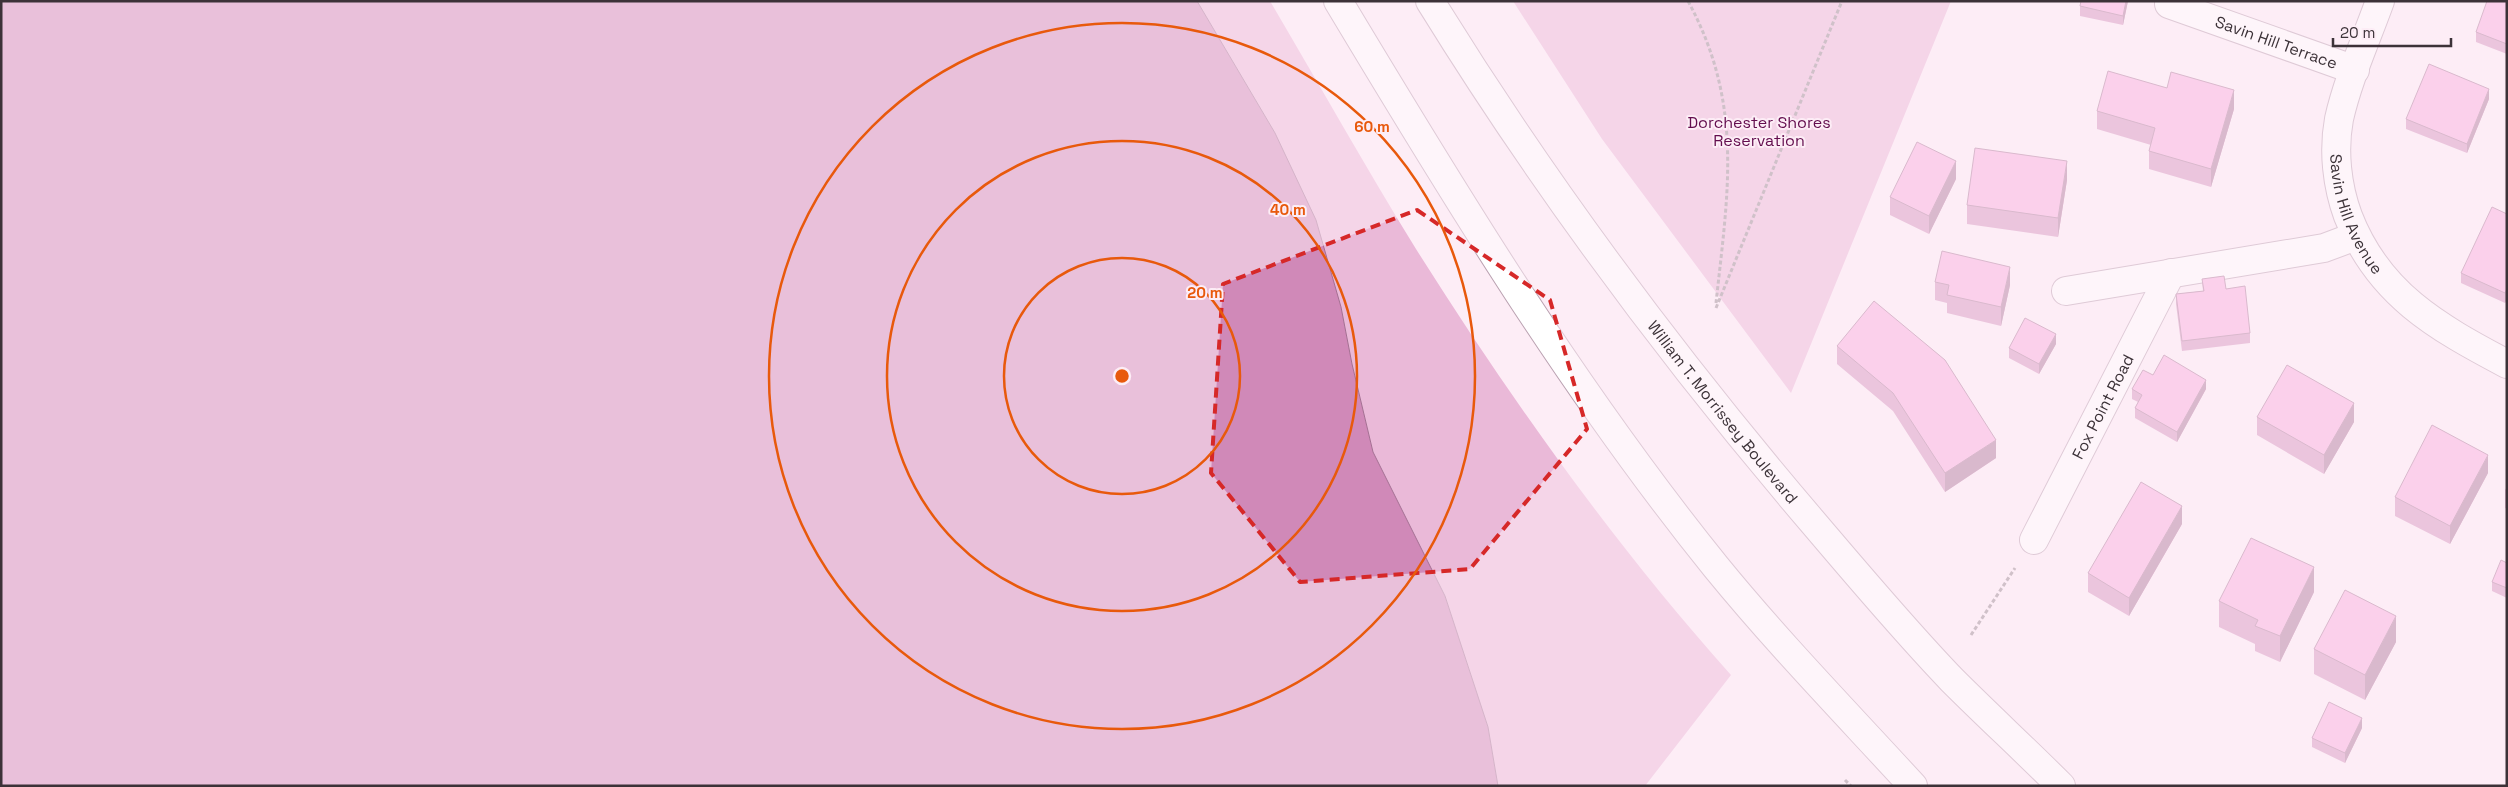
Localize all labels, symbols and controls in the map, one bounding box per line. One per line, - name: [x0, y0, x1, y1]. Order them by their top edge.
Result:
- street label: Savin Hill Terrace: [2213, 11, 2340, 73]
- scale bar: [2333, 15, 2450, 47]
- text: 20 m: [2340, 23, 2375, 42]
- park label: Dorchester Shores Reservation: [1687, 112, 1831, 151]
- text: 60 m: [1354, 117, 1390, 136]
- street label: Savin Hill Avenue: [2326, 153, 2388, 278]
- text: 40 m: [1270, 200, 1306, 219]
- text: 20 m: [1187, 283, 1223, 302]
- street label: William T. Morrissey Boulevard: [1643, 316, 1803, 508]
- street label: Fox Point Road: [2067, 351, 2138, 463]
- centre of rings: [1113, 367, 1131, 385]

